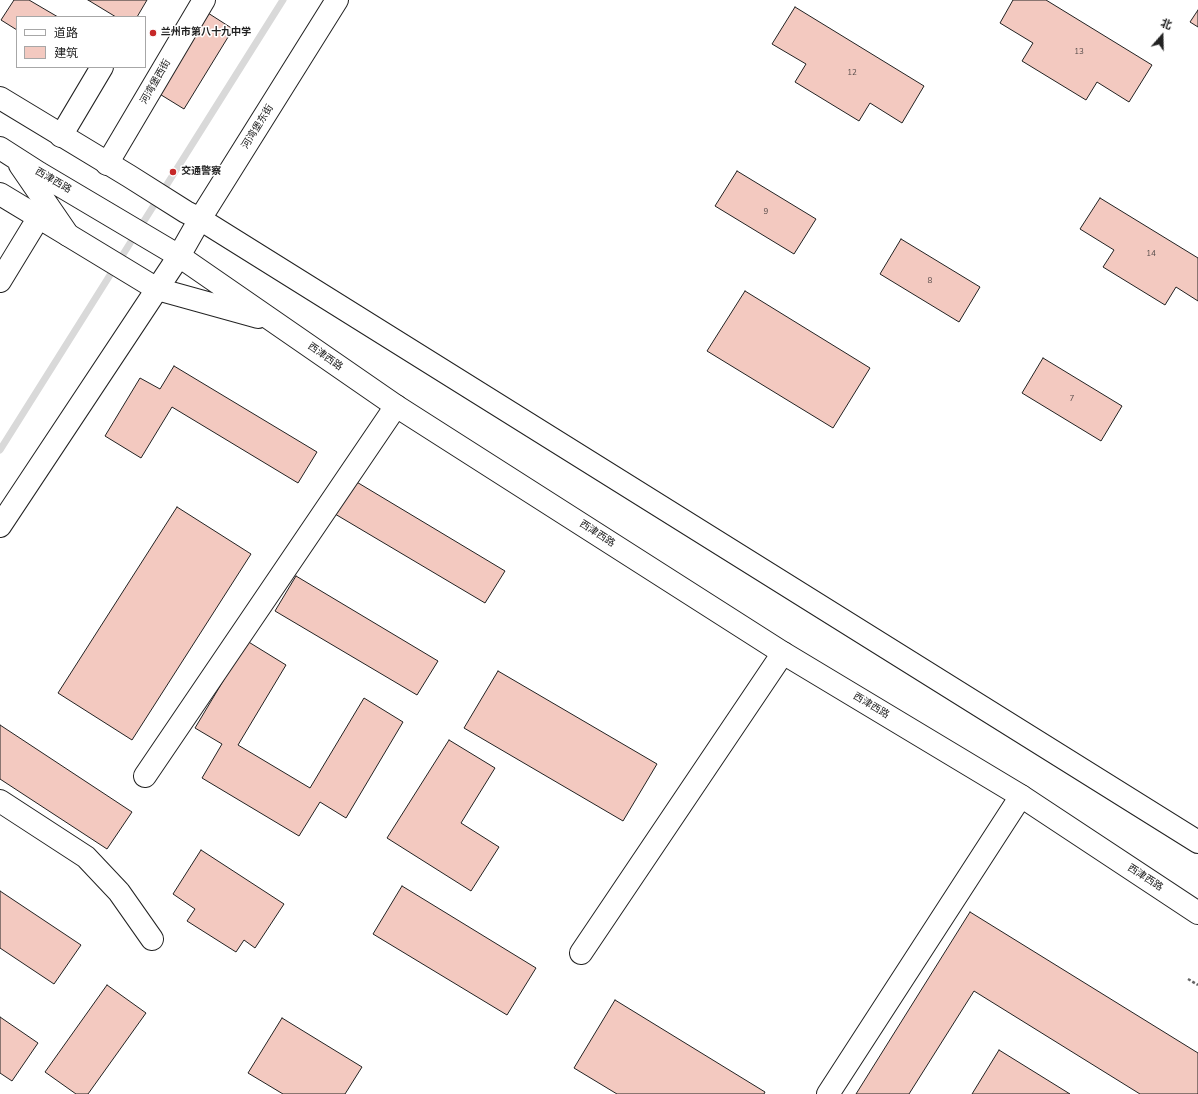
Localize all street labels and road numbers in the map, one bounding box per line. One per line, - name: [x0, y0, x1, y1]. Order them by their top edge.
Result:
- street label: 河湾堡西街: [138, 57, 174, 107]
- street label: 河湾堡东街: [240, 103, 276, 151]
- street label: 西津西路: [33, 166, 73, 196]
- street label: 西津西路: [305, 341, 345, 373]
- street label: 西津西路: [577, 518, 617, 550]
- street label: 西津西路: [851, 691, 891, 721]
- street label: 西津西路: [1125, 862, 1165, 894]

